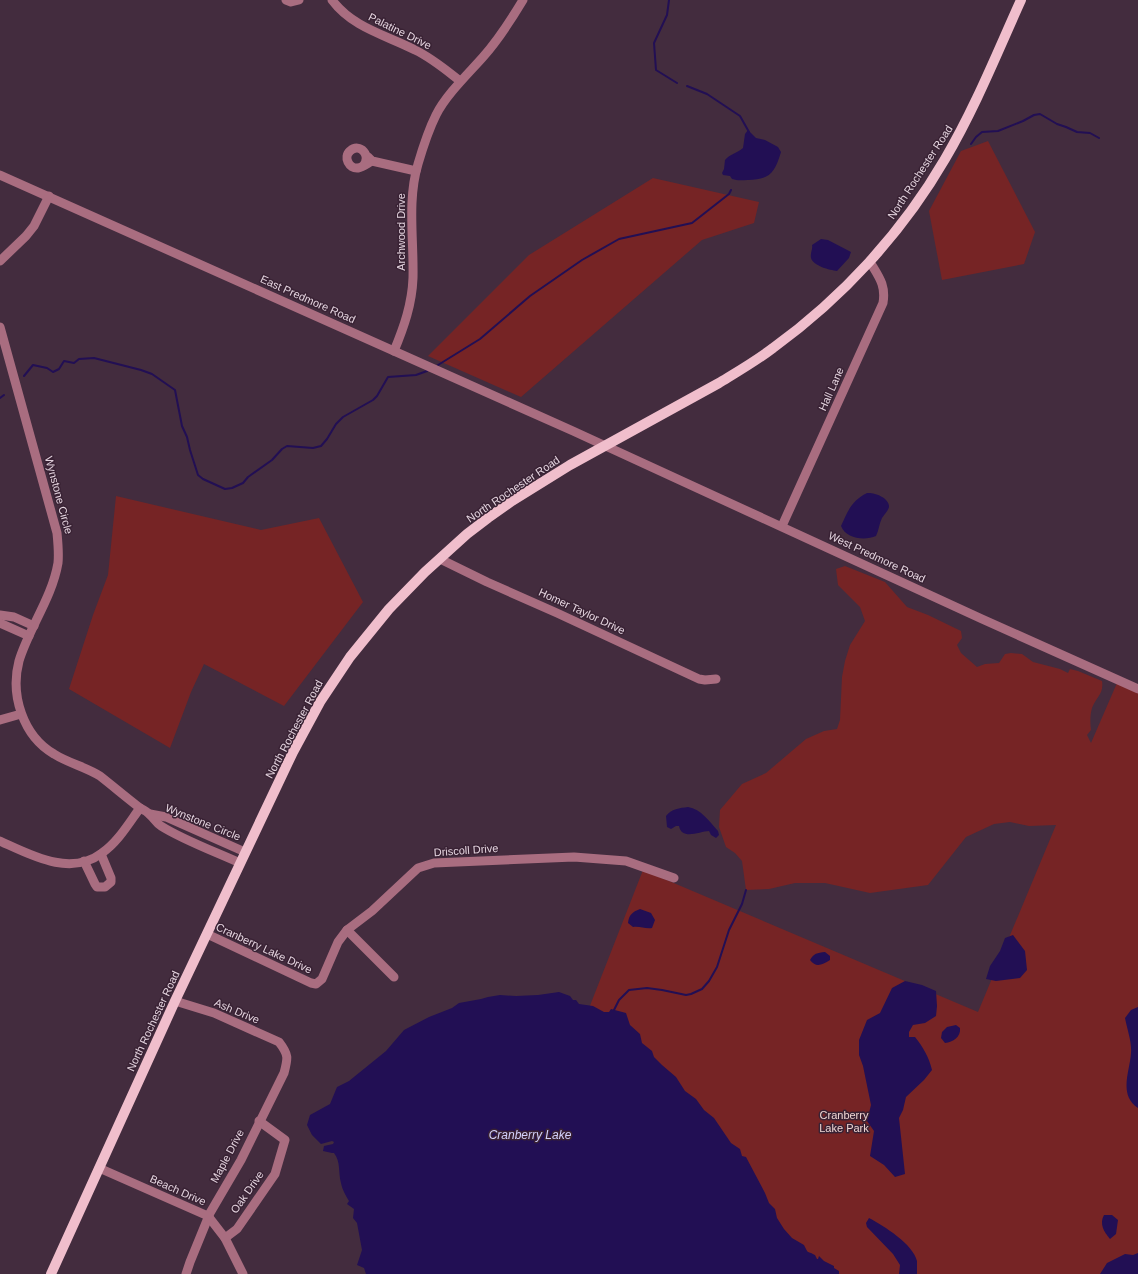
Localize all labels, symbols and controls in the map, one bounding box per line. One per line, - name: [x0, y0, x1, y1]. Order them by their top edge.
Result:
- street label: Palatine Drive: [367, 11, 433, 51]
- street label: North Rochester Road: [885, 123, 955, 221]
- street label: Archwood Drive: [395, 193, 407, 271]
- street label: East Predmore Road: [259, 273, 357, 325]
- street label: Hall Lane: [816, 365, 846, 413]
- street label: North Rochester Road: [464, 453, 562, 525]
- street label: Wynstone Circle: [43, 455, 75, 535]
- street label: West Predmore Road: [827, 529, 927, 585]
- street label: Homer Taylor Drive: [537, 586, 627, 636]
- street label: North Rochester Road: [263, 678, 325, 780]
- street label: Wynstone Circle: [164, 801, 242, 843]
- street label: Driscoll Drive: [433, 842, 499, 858]
- street label: Cranberry Lake Drive: [214, 920, 314, 976]
- street label: North Rochester Road: [124, 969, 182, 1073]
- street label: Ash Drive: [213, 996, 261, 1026]
- park label: Cranberry Lake Park: [819, 1109, 869, 1134]
- street label: Maple Drive: [208, 1127, 246, 1185]
- water label: Cranberry Lake: [489, 1128, 572, 1142]
- street label: Oak Drive: [228, 1169, 266, 1215]
- street label: Beach Drive: [148, 1172, 208, 1208]

